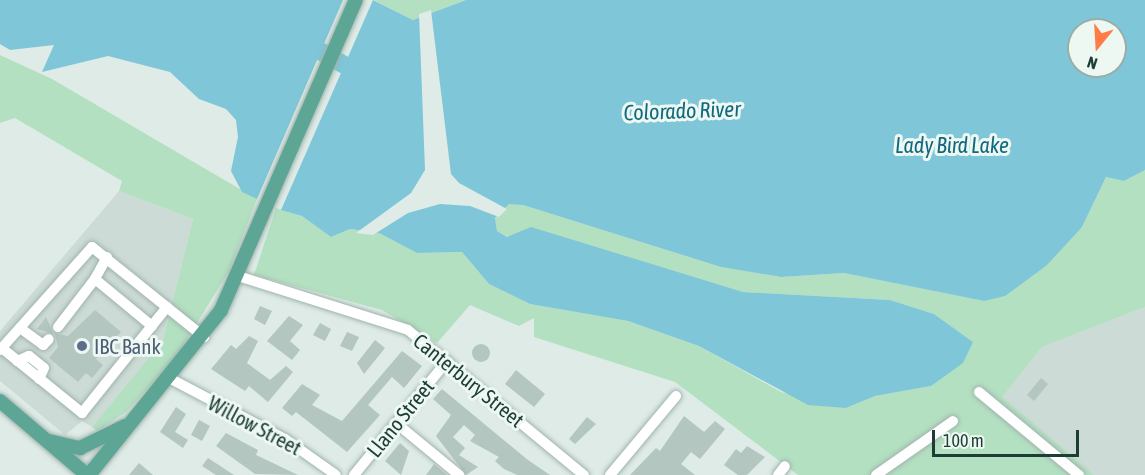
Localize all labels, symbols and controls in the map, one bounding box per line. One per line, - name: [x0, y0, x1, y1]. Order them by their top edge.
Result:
- north arrow: [1067, 18, 1127, 78]
- text: N: [1085, 53, 1099, 73]
- water label: Colorado River: [623, 96, 741, 126]
- water label: Lady Bird Lake: [895, 133, 1009, 159]
- street label: Canterbury Street: [409, 328, 529, 432]
- place label: IBC Bank: [94, 333, 161, 359]
- marker: IBC Bank: [75, 339, 89, 353]
- street label: Llano Street: [361, 374, 439, 462]
- street label: Willow Street: [204, 390, 306, 460]
- scale bar: [935, 418, 1082, 456]
- text: 100 m: [943, 430, 984, 451]

